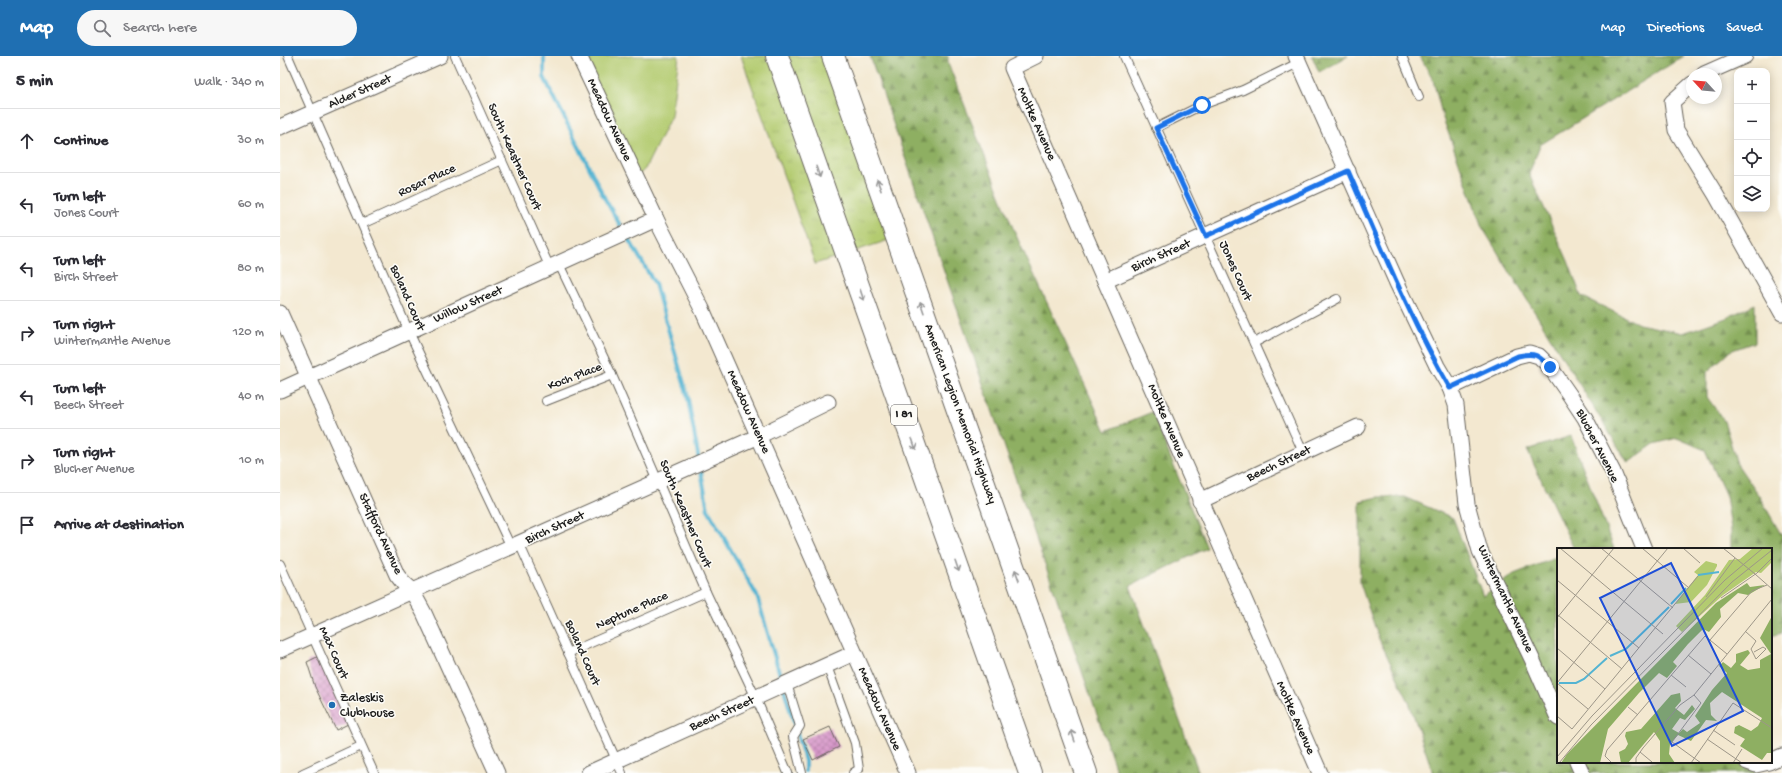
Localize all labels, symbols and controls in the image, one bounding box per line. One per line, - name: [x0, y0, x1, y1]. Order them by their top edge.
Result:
- search box: [77, 10, 357, 46]
- text: Map: [20, 17, 53, 40]
- icon: search: [91, 17, 113, 39]
- text: Search here: [123, 19, 197, 37]
- text: Map: [1601, 20, 1625, 37]
- text: Directions: [1647, 20, 1704, 37]
- text: Saved: [1726, 20, 1762, 37]
- north arrow: [1686, 68, 1722, 104]
- map controls: [1734, 68, 1770, 212]
- button: +: [1734, 68, 1770, 104]
- street label: Alder Street: [326, 71, 395, 113]
- text: 5 min: [16, 72, 53, 92]
- text: Walk · 340 m: [194, 75, 264, 90]
- street label: Meadow Avenue: [583, 76, 635, 164]
- street label: Moltke Avenue: [1013, 85, 1059, 163]
- route start: [1193, 96, 1211, 114]
- street label: South Keastner Court: [484, 101, 545, 214]
- button: −: [1734, 104, 1770, 140]
- icon: ahead: [16, 130, 38, 152]
- text: Continue: [54, 132, 108, 150]
- text: 30 m: [238, 133, 264, 148]
- button: locate: [1734, 140, 1770, 176]
- street label: Rosar Place: [396, 161, 458, 201]
- one-way arrow: [815, 166, 823, 178]
- button: layers: [1734, 176, 1770, 212]
- one-way arrow: [874, 179, 882, 191]
- text: Turn left: [54, 188, 105, 206]
- icon: left: [16, 194, 38, 216]
- text: 60 m: [238, 197, 264, 212]
- text: Jones Court: [54, 206, 118, 221]
- street label: Birch Street: [1128, 236, 1194, 276]
- street label: Jones Court: [1215, 239, 1256, 305]
- text: Turn left: [54, 252, 105, 270]
- icon: left: [16, 258, 38, 280]
- text: 80 m: [237, 261, 264, 276]
- street label: Boland Court: [385, 262, 429, 335]
- text: Birch Street: [54, 270, 117, 285]
- street label: Willow Street: [431, 282, 506, 327]
- one-way arrow: [858, 288, 866, 300]
- one-way arrow: [918, 302, 926, 314]
- text: Turn right: [54, 316, 114, 334]
- icon: right: [16, 322, 38, 344]
- street label: American Legion Memorial Highway: [920, 322, 1000, 506]
- text: 120 m: [233, 325, 264, 340]
- text: Wintermantle Avenue: [54, 334, 170, 349]
- route end: [1541, 358, 1559, 376]
- street label: Koch Place: [546, 360, 604, 394]
- street label: Meadow Avenue: [723, 368, 773, 456]
- text: Turn left: [54, 380, 105, 398]
- street label: Moltke Avenue: [1144, 382, 1188, 460]
- icon: left: [16, 386, 38, 408]
- text: 40 m: [238, 389, 264, 404]
- text: Beech Street: [54, 398, 123, 413]
- road number: I 81: [891, 405, 917, 425]
- street label: Blucher Avenue: [1572, 406, 1622, 486]
- one-way arrow: [911, 437, 918, 450]
- street label: Beech Street: [1244, 442, 1315, 486]
- text: Turn right: [54, 444, 114, 462]
- icon: right: [16, 450, 38, 472]
- text: 10 m: [239, 453, 264, 468]
- street label: South Keastner Court: [655, 458, 715, 572]
- text: Blucher Avenue: [54, 462, 135, 477]
- street label: Stafford Avenue: [355, 491, 405, 577]
- street label: Birch Street: [522, 508, 588, 548]
- icon: arrive: [16, 514, 38, 536]
- text: Arrive at destination: [54, 516, 184, 534]
- street label: Wintermantle Avenue: [1474, 543, 1537, 655]
- inset map: [1557, 548, 1772, 763]
- one-way arrow: [954, 560, 961, 573]
- one-way arrow: [1013, 569, 1021, 581]
- street label: Neptune Place: [594, 588, 671, 634]
- street label: Boland Court: [560, 617, 604, 690]
- street label: Max Court: [315, 624, 352, 683]
- street label: Meadow Avenue: [854, 665, 904, 753]
- street label: Moltke Avenue: [1272, 679, 1318, 757]
- place label: Zaleskis Clubhouse: [340, 691, 394, 721]
- street label: Beech Street: [686, 692, 758, 735]
- marker: Zaleskis Clubhouse: [327, 700, 337, 710]
- one-way arrow: [1069, 730, 1076, 743]

